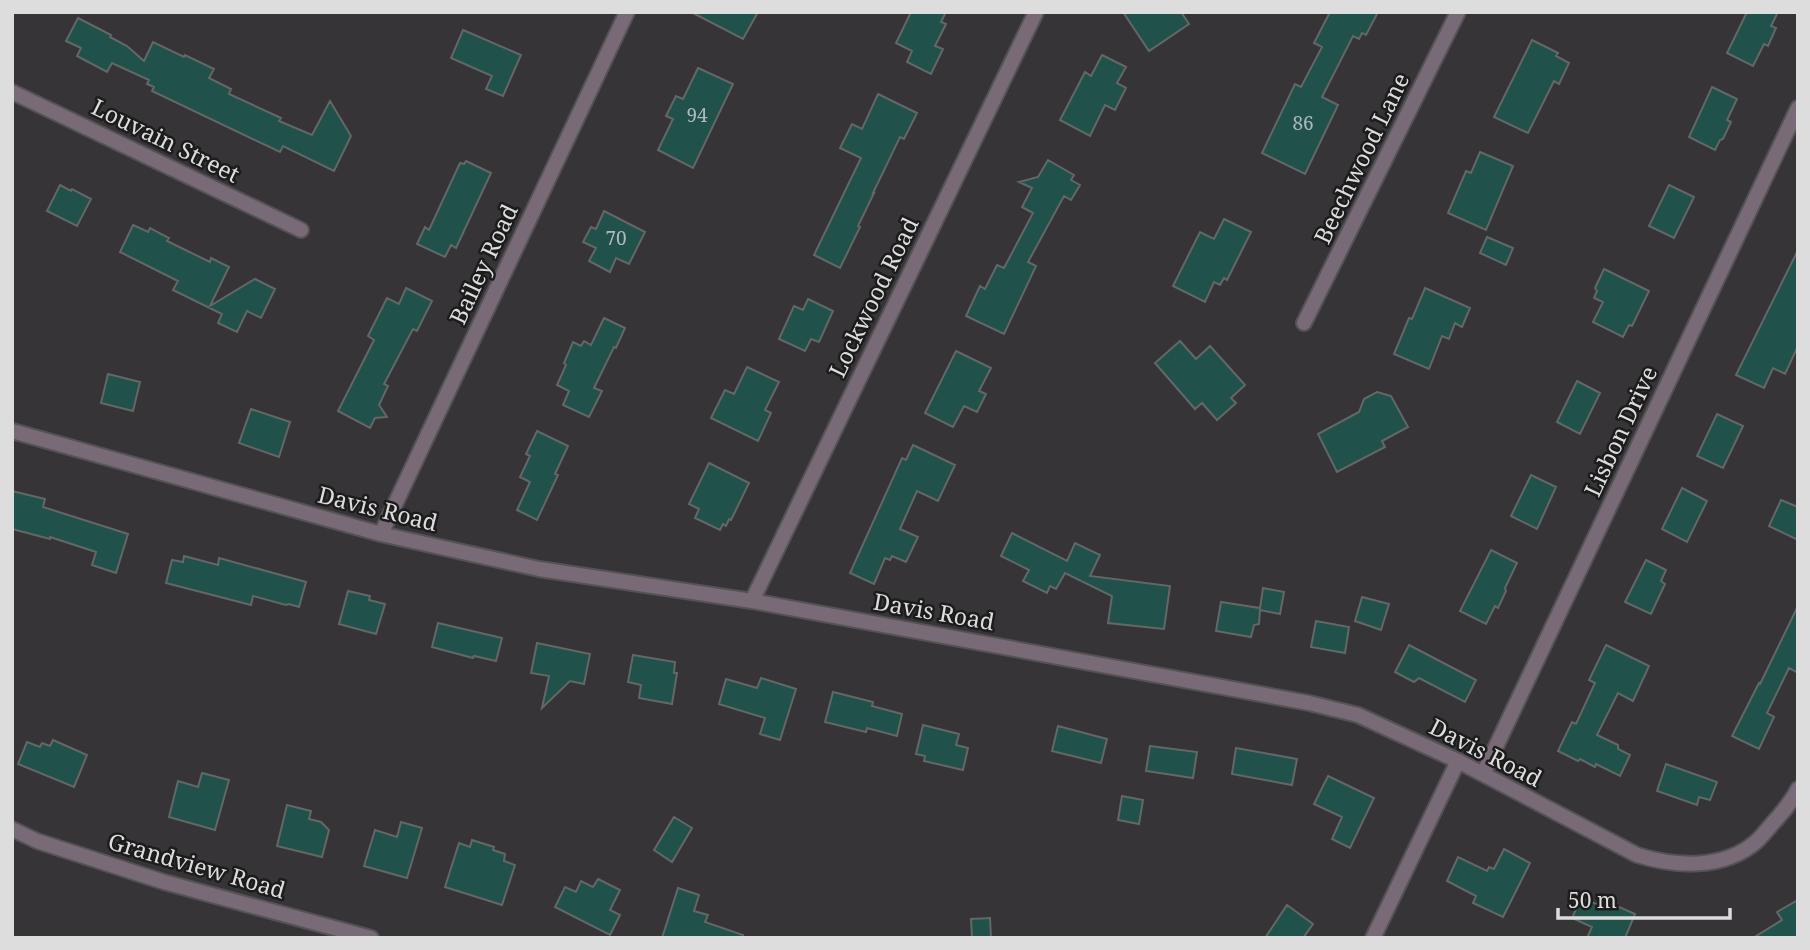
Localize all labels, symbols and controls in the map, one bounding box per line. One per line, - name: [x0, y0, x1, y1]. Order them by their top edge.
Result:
- street label: Beechwood Lane: [1306, 67, 1416, 249]
- street label: Louvain Street: [87, 90, 245, 190]
- house number: 94: [686, 102, 708, 128]
- house number: 86: [1292, 110, 1314, 136]
- street label: Bailey Road: [441, 199, 525, 329]
- street label: Lockwood Road: [820, 212, 926, 382]
- house number: 70: [605, 225, 627, 251]
- street label: Lisbon Drive: [1576, 360, 1664, 502]
- street label: Davis Road: [315, 478, 441, 538]
- street label: Davis Road: [871, 585, 997, 637]
- street label: Davis Road: [1424, 710, 1548, 794]
- street label: Grandview Road: [105, 824, 289, 906]
- scale bar: [1558, 876, 1730, 920]
- text: 50 m: [1568, 886, 1617, 914]

